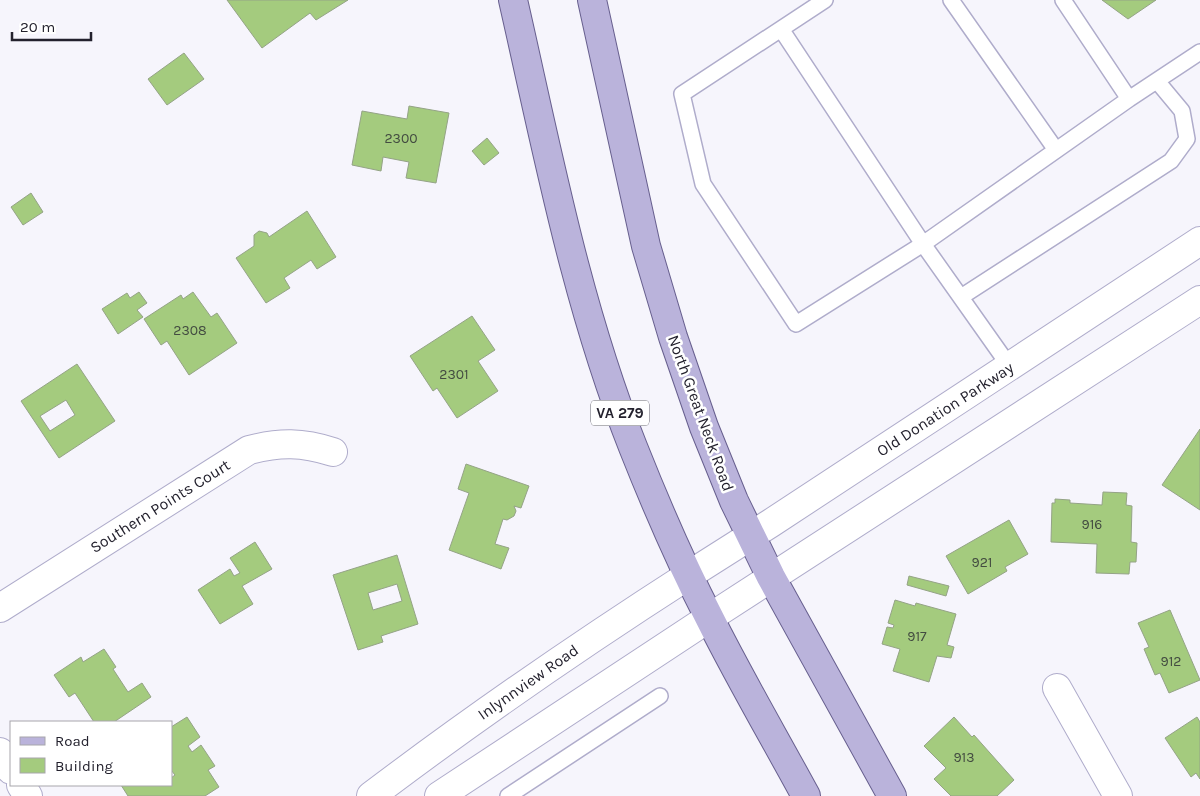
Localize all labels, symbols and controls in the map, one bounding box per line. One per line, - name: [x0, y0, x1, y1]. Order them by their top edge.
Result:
- scale bar: [12, 10, 91, 42]
- text: 20 m: [20, 18, 55, 36]
- house number: 2300: [385, 130, 418, 147]
- house number: 2308: [173, 322, 207, 339]
- street label: North Great Neck Road: [664, 332, 738, 494]
- street label: Old Donation Parkway: [873, 357, 1017, 460]
- house number: 2301: [439, 366, 469, 383]
- road number: VA 279: [591, 400, 649, 426]
- street label: Southern Points Court: [86, 455, 234, 557]
- house number: 916: [1082, 516, 1102, 533]
- house number: 921: [972, 554, 992, 571]
- house number: 917: [907, 628, 927, 645]
- street label: Inlynnview Road: [474, 640, 582, 724]
- house number: 912: [1161, 653, 1181, 670]
- legend: [10, 721, 172, 786]
- text: Road: [55, 732, 90, 750]
- house number: 913: [953, 749, 975, 766]
- text: Building: [55, 757, 113, 775]

